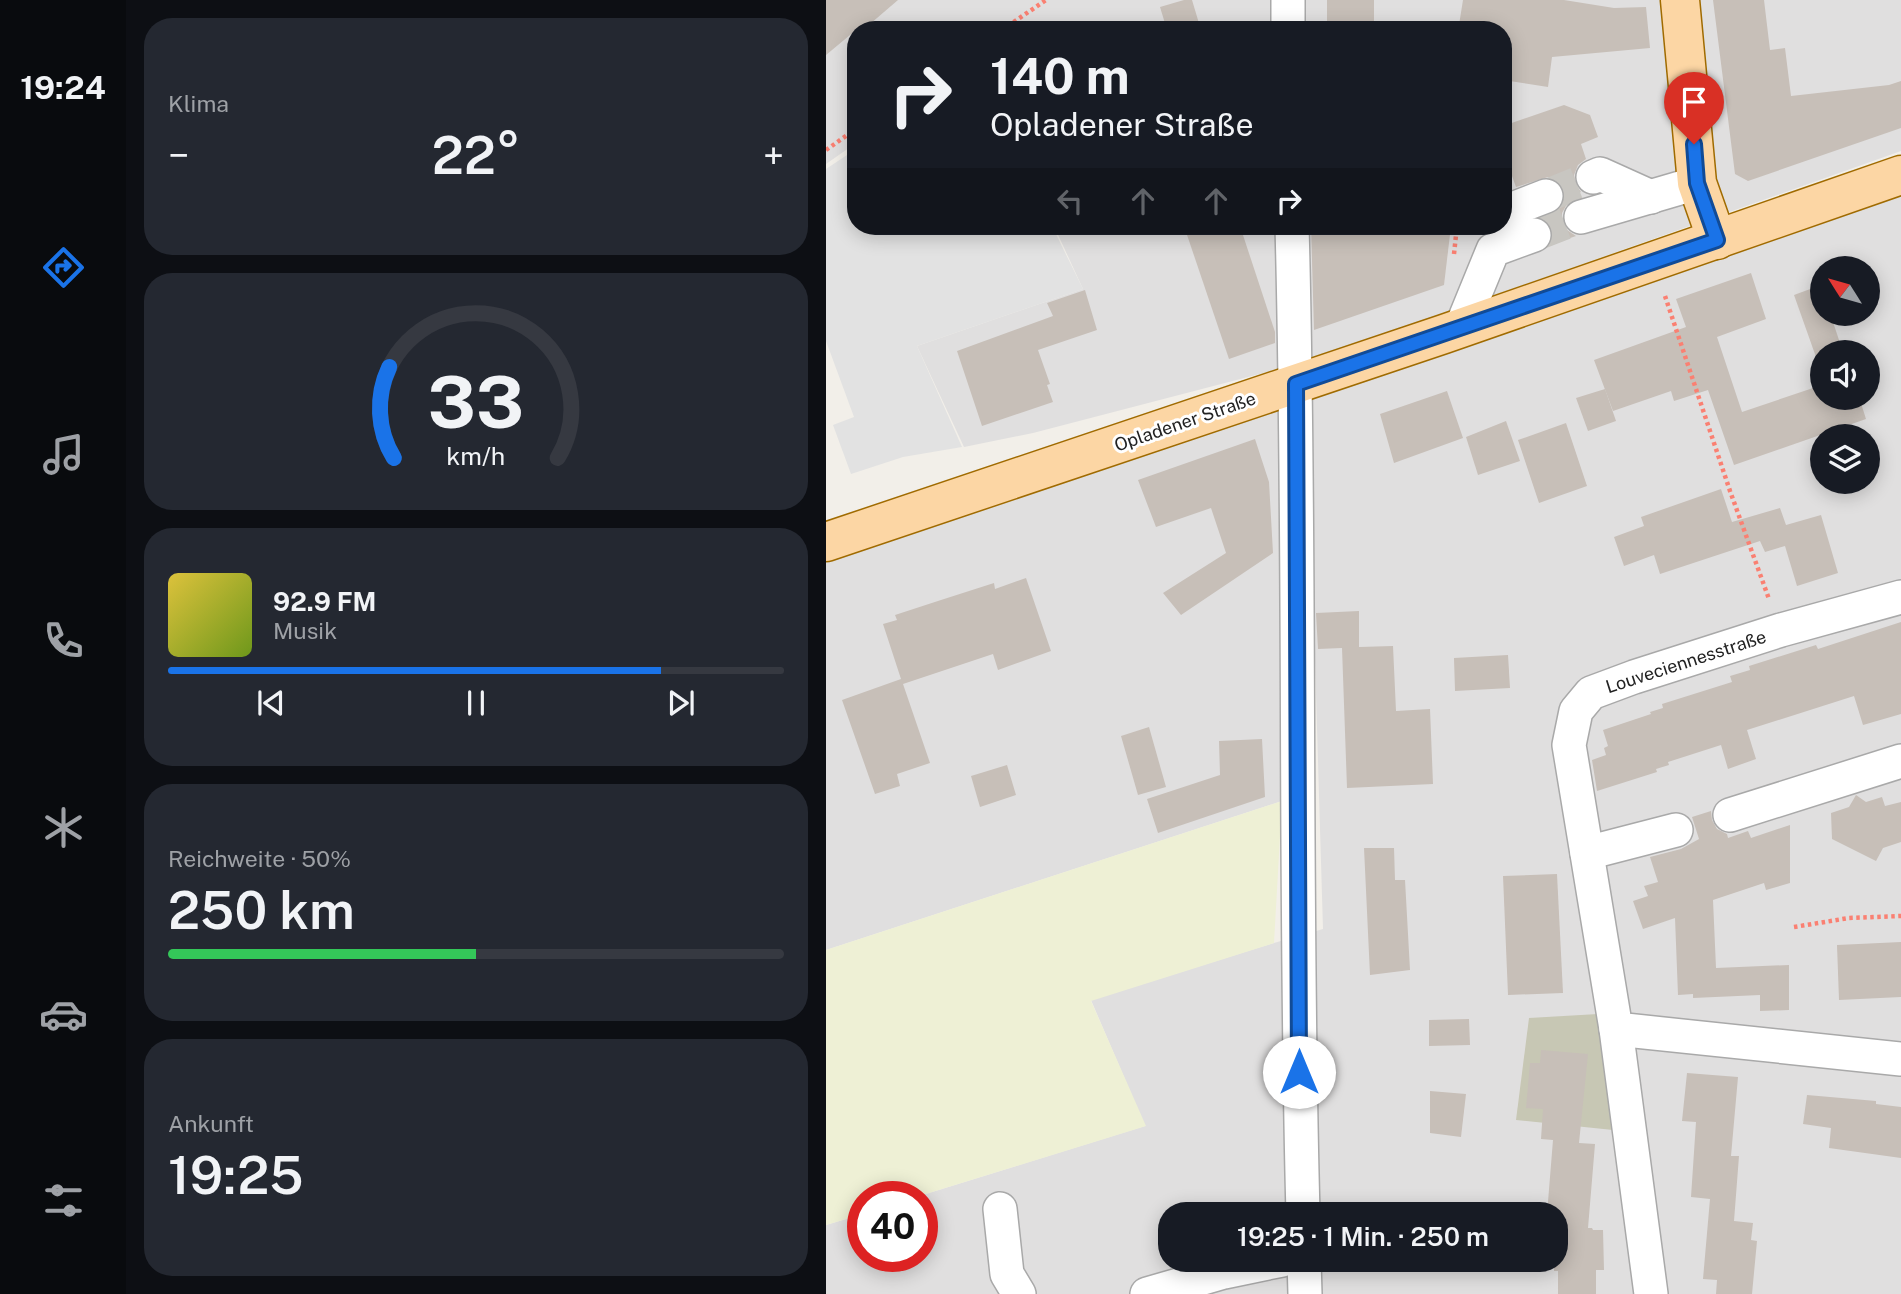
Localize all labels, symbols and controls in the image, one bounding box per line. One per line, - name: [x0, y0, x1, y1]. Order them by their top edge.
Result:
- text: 140 m: [990, 47, 1130, 105]
- icon: right: [875, 49, 966, 140]
- text: 19:24: [20, 69, 106, 106]
- pin: [1664, 72, 1724, 144]
- icon: arrive: [1675, 83, 1713, 121]
- text: Klima: [168, 90, 229, 117]
- text: Opladener Straße: [990, 106, 1254, 143]
- text: 22°: [432, 125, 520, 186]
- text: −: [168, 133, 189, 178]
- text: +: [763, 133, 784, 178]
- icon: left: [1051, 182, 1089, 220]
- icon: ahead: [1124, 182, 1162, 220]
- icon: ahead: [1197, 182, 1235, 220]
- icon: right: [1270, 182, 1308, 220]
- icon: directions: [39, 243, 88, 292]
- north arrow: [1810, 256, 1880, 326]
- map controls: [1810, 256, 1880, 494]
- button: sound: [1810, 340, 1880, 410]
- text: 33: [428, 359, 524, 444]
- street label: Opladener Straße: [1111, 387, 1258, 456]
- button: layers: [1810, 424, 1880, 494]
- icon: music: [39, 430, 88, 479]
- text: km/h: [447, 441, 505, 471]
- text: 92.9 FM: [273, 586, 376, 617]
- icon: phone: [39, 616, 88, 665]
- text: Musik: [273, 617, 337, 644]
- street label: Louveciennesstraße: [1603, 626, 1769, 697]
- icon: previous: [252, 684, 290, 722]
- icon: pause: [457, 684, 495, 722]
- icon: next: [662, 684, 700, 722]
- icon: climate: [39, 803, 88, 852]
- text: Reichweite · 50%: [168, 845, 351, 872]
- text: 250 km: [168, 880, 355, 941]
- icon: car: [39, 990, 88, 1039]
- position arrow: [1262, 1035, 1336, 1109]
- text: Ankunft: [168, 1110, 254, 1137]
- text: 19:25: [168, 1145, 304, 1206]
- icon: filters: [39, 1176, 88, 1225]
- speed limit sign: 40: [847, 1181, 938, 1272]
- text: 19:25 · 1 Min. · 250 m: [1237, 1221, 1489, 1252]

